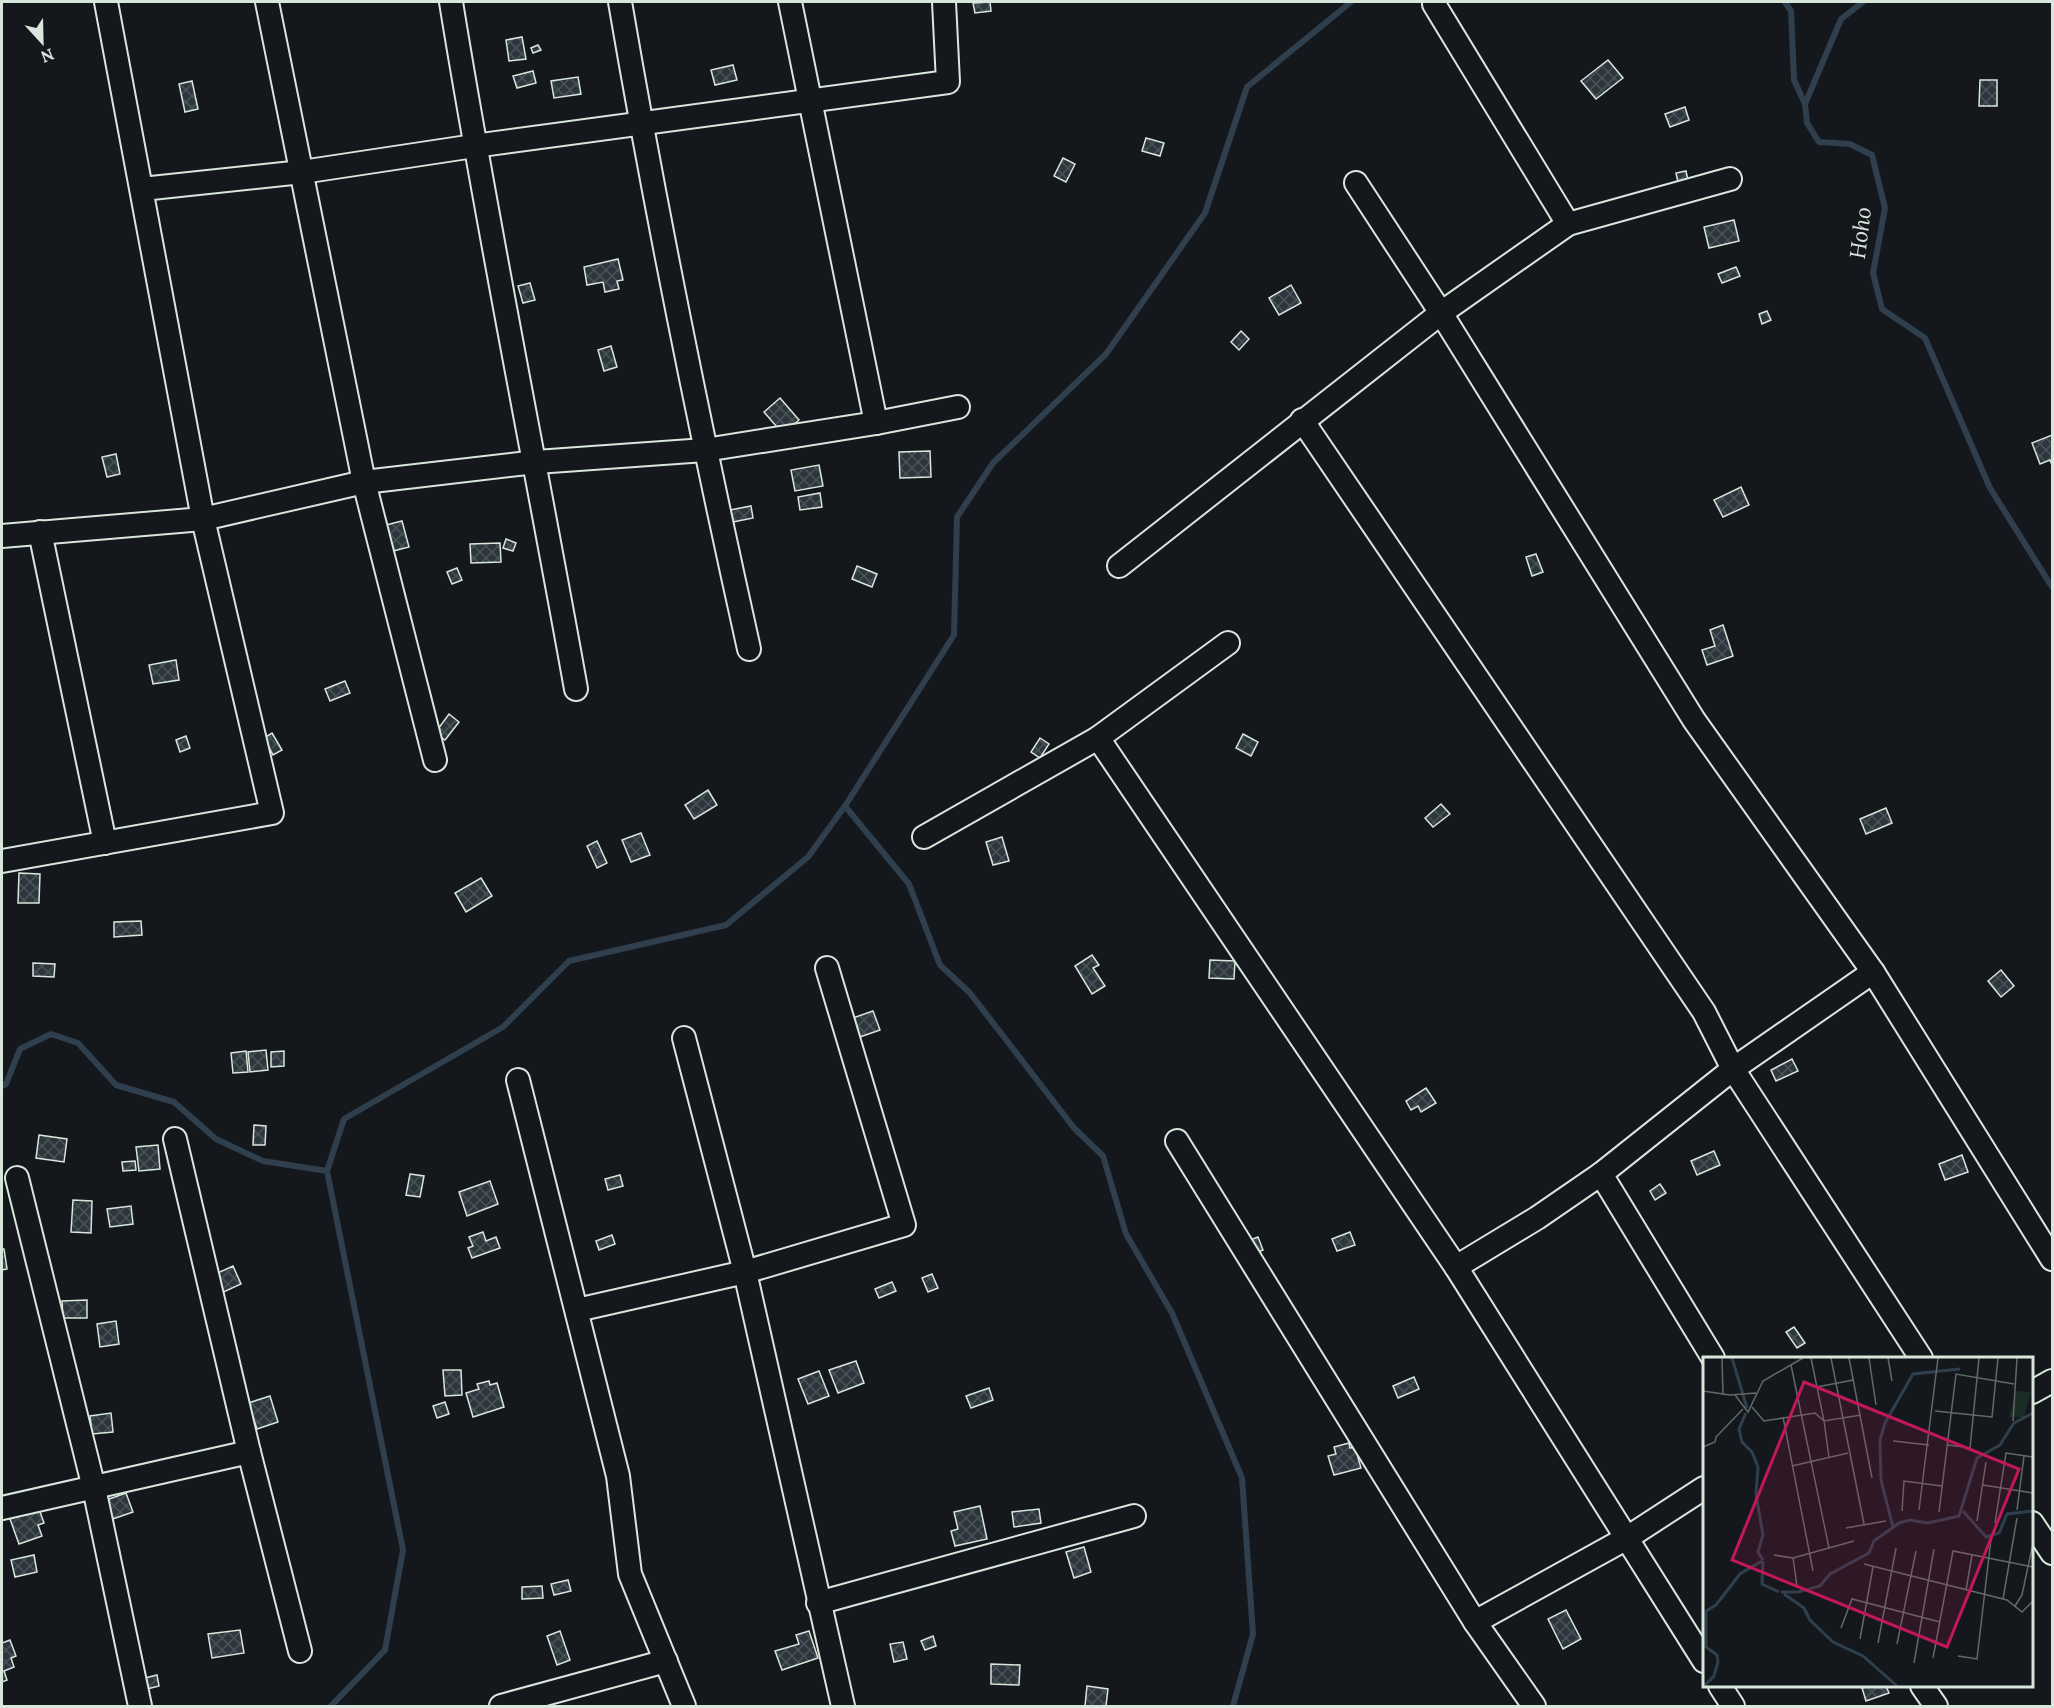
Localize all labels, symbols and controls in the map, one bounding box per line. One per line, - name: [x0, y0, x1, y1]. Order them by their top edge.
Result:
- north arrow: [12, 12, 72, 72]
- text: N: [38, 44, 57, 67]
- water label: Hoho: [1843, 205, 1877, 261]
- inset map: [1703, 1357, 2033, 1687]

